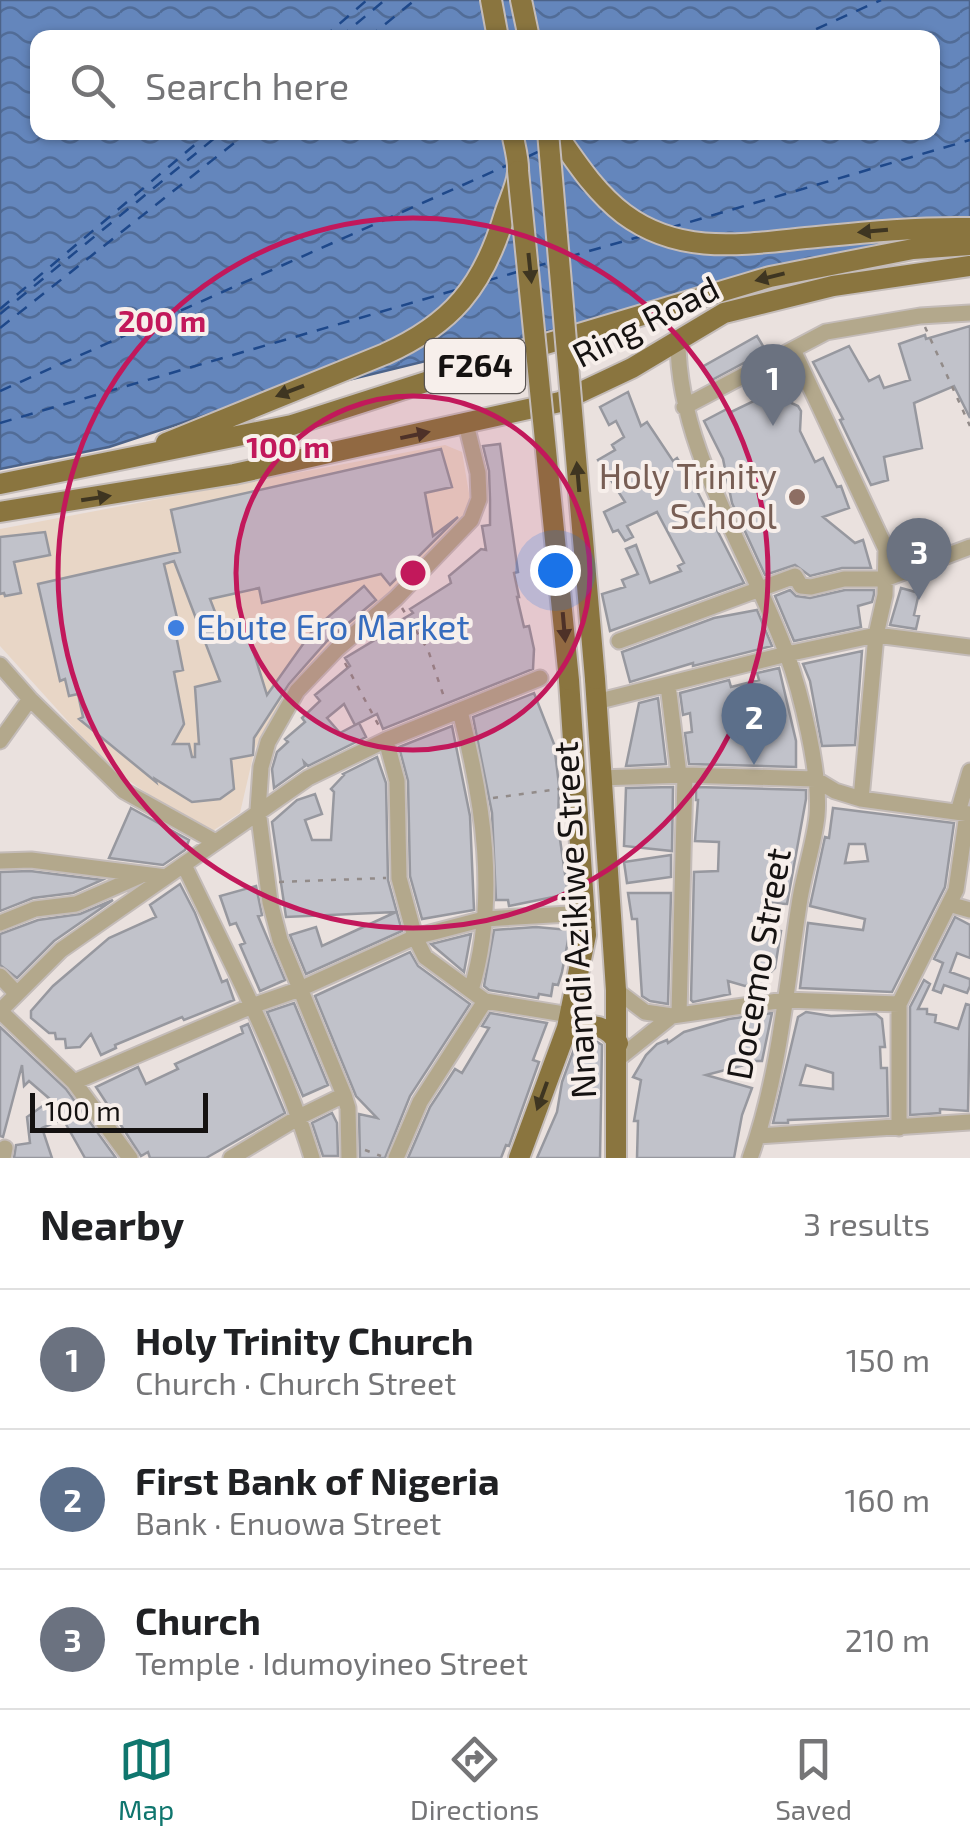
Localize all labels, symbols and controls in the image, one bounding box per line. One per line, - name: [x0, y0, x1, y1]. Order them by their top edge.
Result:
- search box: [30, 30, 940, 140]
- icon: search: [65, 58, 120, 113]
- text: Search here: [145, 62, 349, 108]
- one-way arrow: [856, 224, 888, 240]
- one-way arrow: [522, 253, 538, 285]
- street label: Ring Road: [565, 266, 725, 375]
- one-way arrow: [754, 270, 785, 286]
- text: 200 m: [118, 302, 206, 338]
- road number: F264: [425, 339, 525, 393]
- pin: 1: [740, 344, 806, 426]
- one-way arrow: [274, 384, 304, 400]
- one-way arrow: [400, 426, 431, 442]
- text: 100 m: [246, 428, 330, 464]
- place label: Holy Trinity School: [599, 454, 778, 536]
- one-way arrow: [569, 461, 585, 493]
- marker: Holy Trinity School: [786, 486, 808, 508]
- one-way arrow: [81, 490, 113, 506]
- pin: 3: [886, 518, 952, 600]
- your location: [530, 545, 581, 596]
- centre of rings: [395, 555, 431, 591]
- place label: Ebute Ero Market: [196, 605, 470, 647]
- one-way arrow: [556, 611, 572, 643]
- marker: Ebute Ero Market: [165, 617, 187, 639]
- pin: 2: [722, 682, 786, 765]
- street label: Nnamdi Azikiwe Street: [543, 740, 603, 1100]
- street label: Docemo Street: [716, 845, 798, 1083]
- one-way arrow: [534, 1081, 549, 1111]
- scale bar: [30, 1088, 208, 1132]
- text: 100 m: [45, 1093, 121, 1127]
- text: Nearby: [40, 1198, 184, 1248]
- text: 3 results: [803, 1204, 930, 1242]
- text: Holy Trinity Church: [135, 1317, 474, 1363]
- text: 1: [66, 1340, 79, 1378]
- text: 150 m: [846, 1340, 930, 1378]
- text: Church · Church Street: [135, 1363, 456, 1401]
- text: First Bank of Nigeria: [135, 1457, 500, 1503]
- text: 2: [63, 1480, 82, 1518]
- text: 160 m: [844, 1480, 930, 1518]
- text: Bank · Enuowa Street: [135, 1503, 442, 1541]
- text: Church: [135, 1597, 261, 1643]
- text: 3: [63, 1620, 82, 1658]
- text: 210 m: [845, 1620, 930, 1658]
- text: Temple · Idumoyineo Street: [135, 1643, 528, 1681]
- tab: Map: [118, 1732, 174, 1826]
- tab: Directions: [410, 1732, 539, 1826]
- tab: Saved: [775, 1732, 852, 1826]

